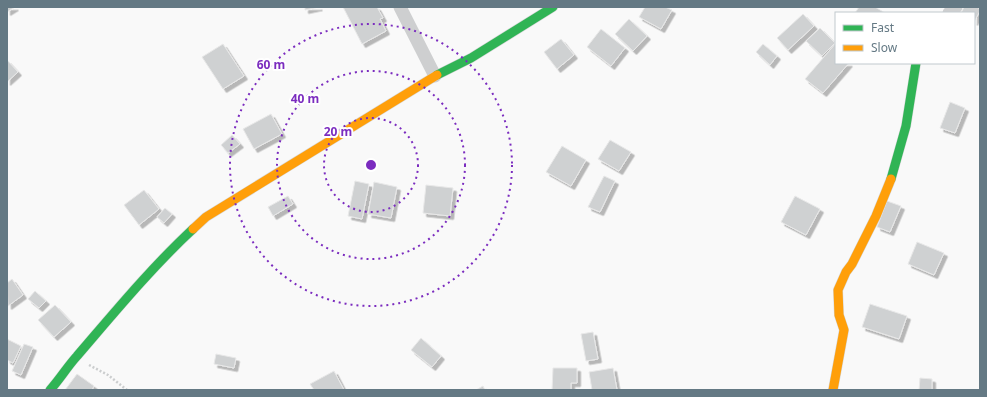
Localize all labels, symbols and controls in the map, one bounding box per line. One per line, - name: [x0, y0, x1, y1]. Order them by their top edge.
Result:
- legend: [835, 12, 975, 64]
- text: Fast: [871, 19, 895, 36]
- text: Slow: [871, 39, 898, 56]
- text: 60 m: [257, 56, 285, 73]
- text: 40 m: [291, 90, 319, 107]
- text: 20 m: [324, 123, 352, 140]
- centre of rings: [364, 158, 378, 172]

